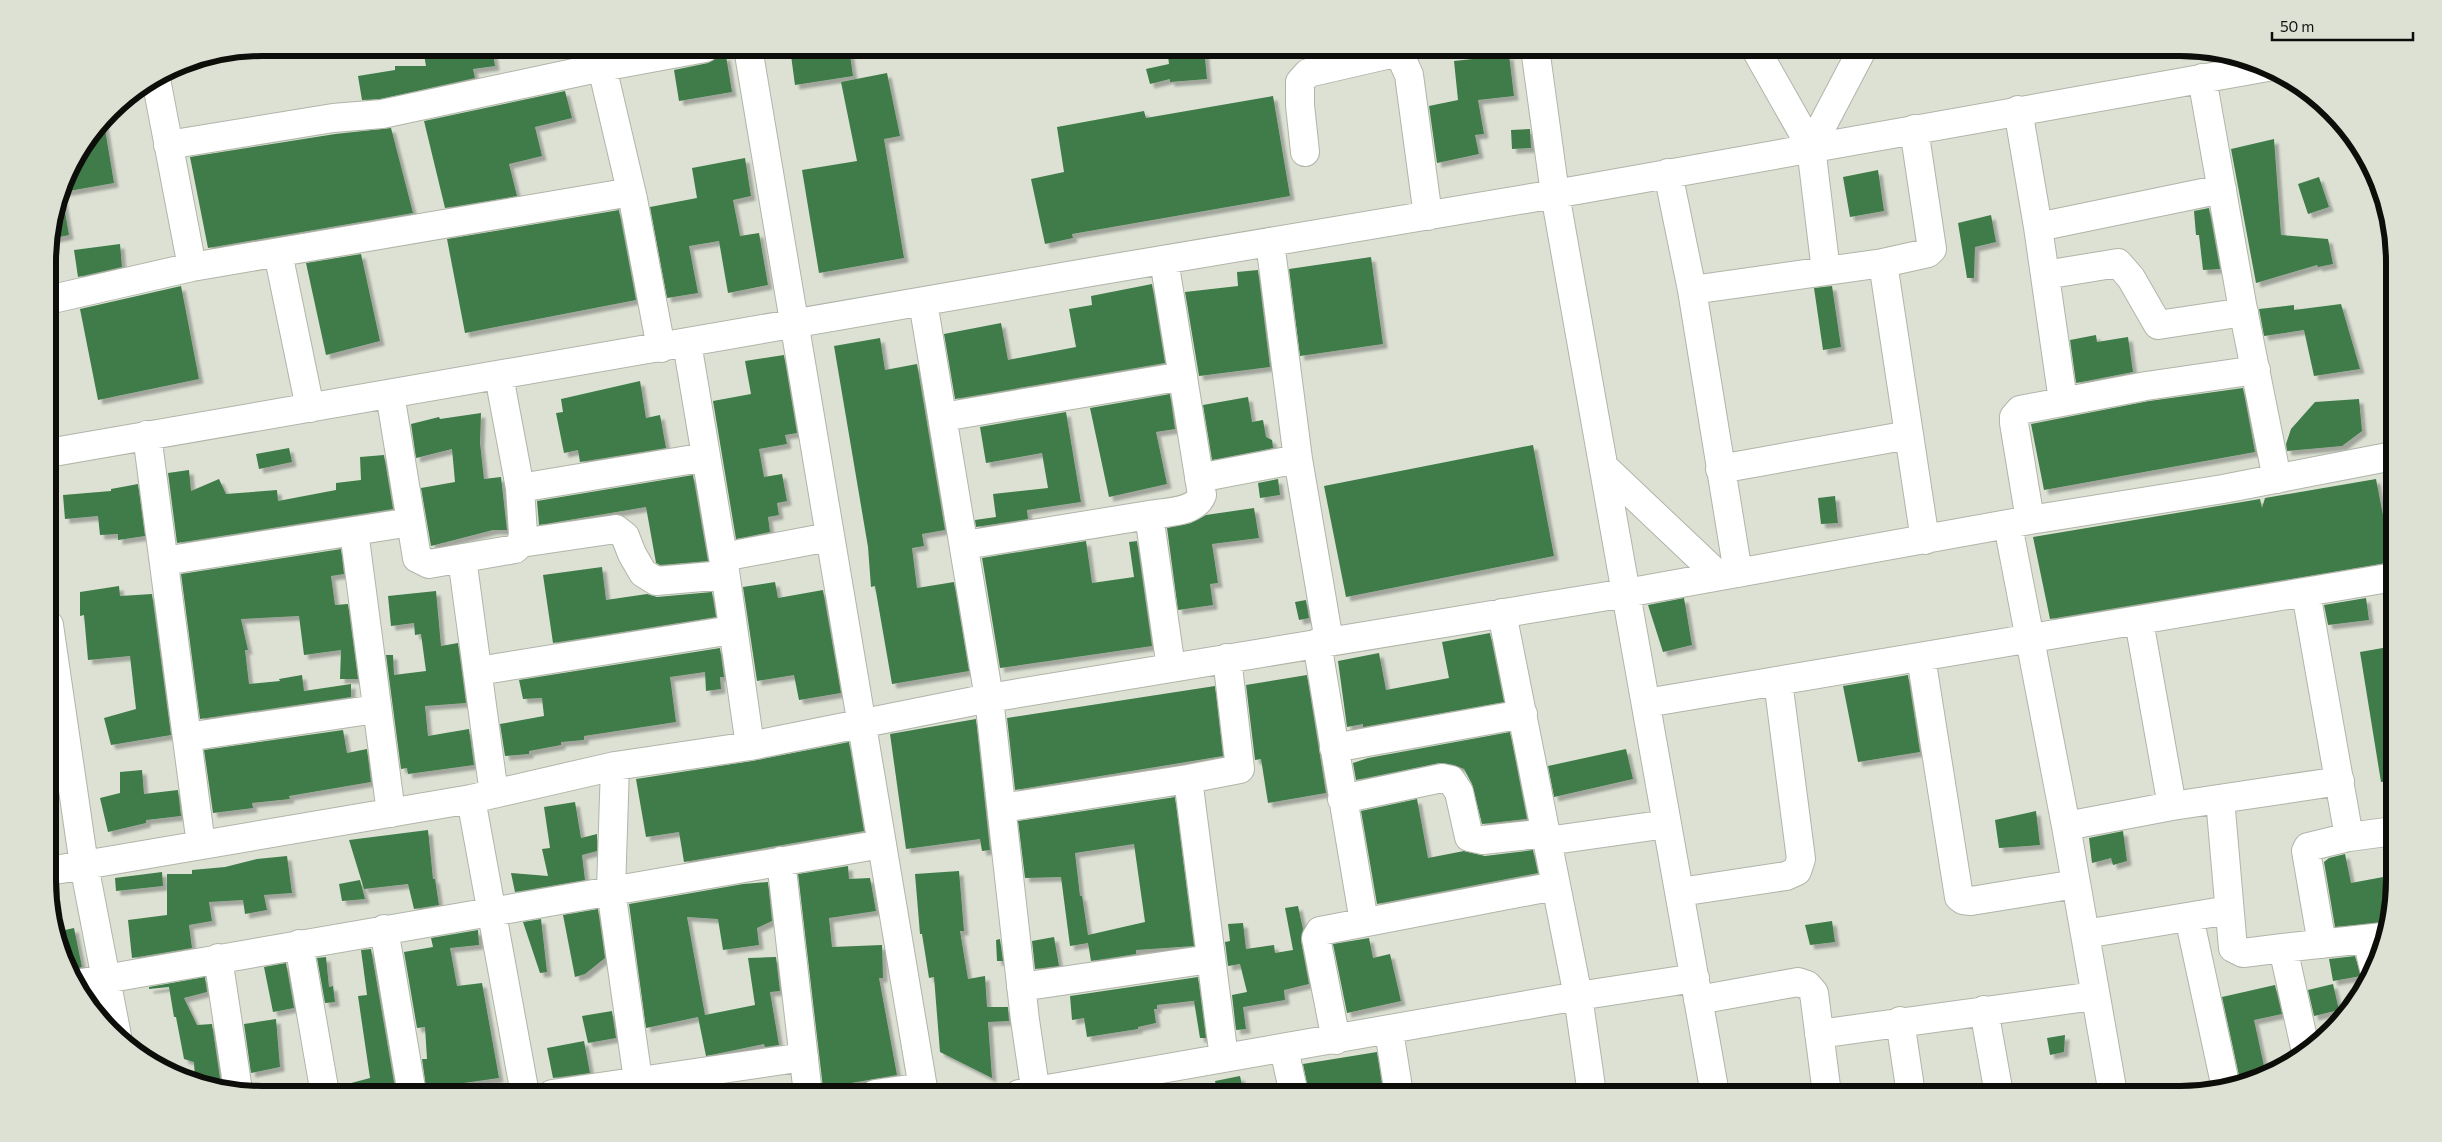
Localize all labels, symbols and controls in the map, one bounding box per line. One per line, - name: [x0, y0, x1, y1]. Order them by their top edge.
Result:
- scale bar: [2272, 10, 2413, 42]
- text: 50 m: [2280, 17, 2314, 35]

